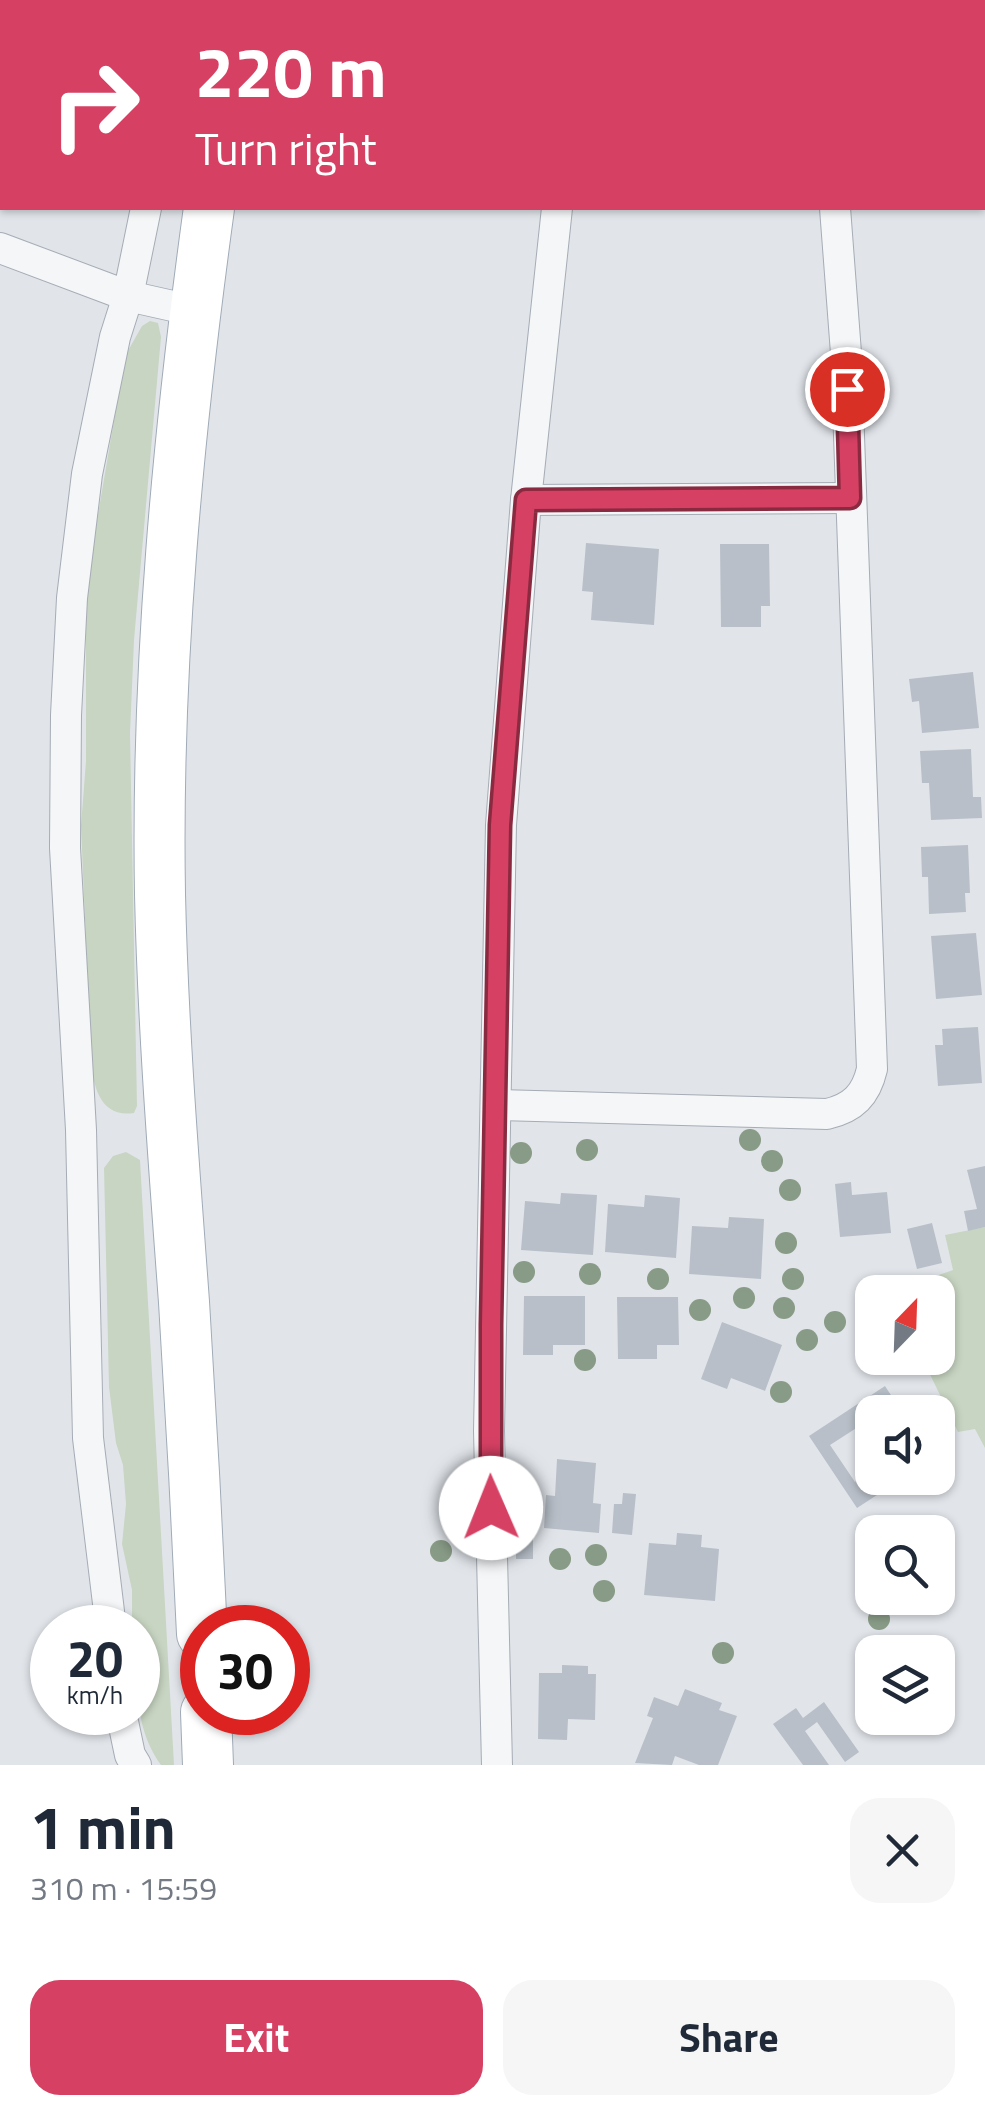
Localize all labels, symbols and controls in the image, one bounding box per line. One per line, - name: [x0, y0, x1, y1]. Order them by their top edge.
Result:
- text: 220 m: [195, 18, 387, 124]
- icon: right: [30, 40, 160, 170]
- text: Turn right: [195, 114, 377, 182]
- pin: [805, 347, 890, 432]
- icon: arrive: [820, 362, 875, 417]
- north arrow: [855, 1275, 955, 1375]
- map controls: [855, 1275, 955, 1735]
- button: sound: [855, 1395, 955, 1495]
- position arrow: [439, 1456, 543, 1560]
- button: search: [855, 1515, 955, 1615]
- speed limit sign: 30: [180, 1605, 310, 1735]
- text: 20: [67, 1620, 123, 1696]
- button: layers: [855, 1635, 955, 1735]
- text: km/h: [67, 1676, 123, 1714]
- text: 1 min: [30, 1781, 176, 1872]
- button: close: [850, 1798, 955, 1903]
- text: 310 m · 15:59: [30, 1864, 217, 1912]
- button: Exit: [30, 1980, 483, 2095]
- button: Share: [503, 1980, 955, 2095]

